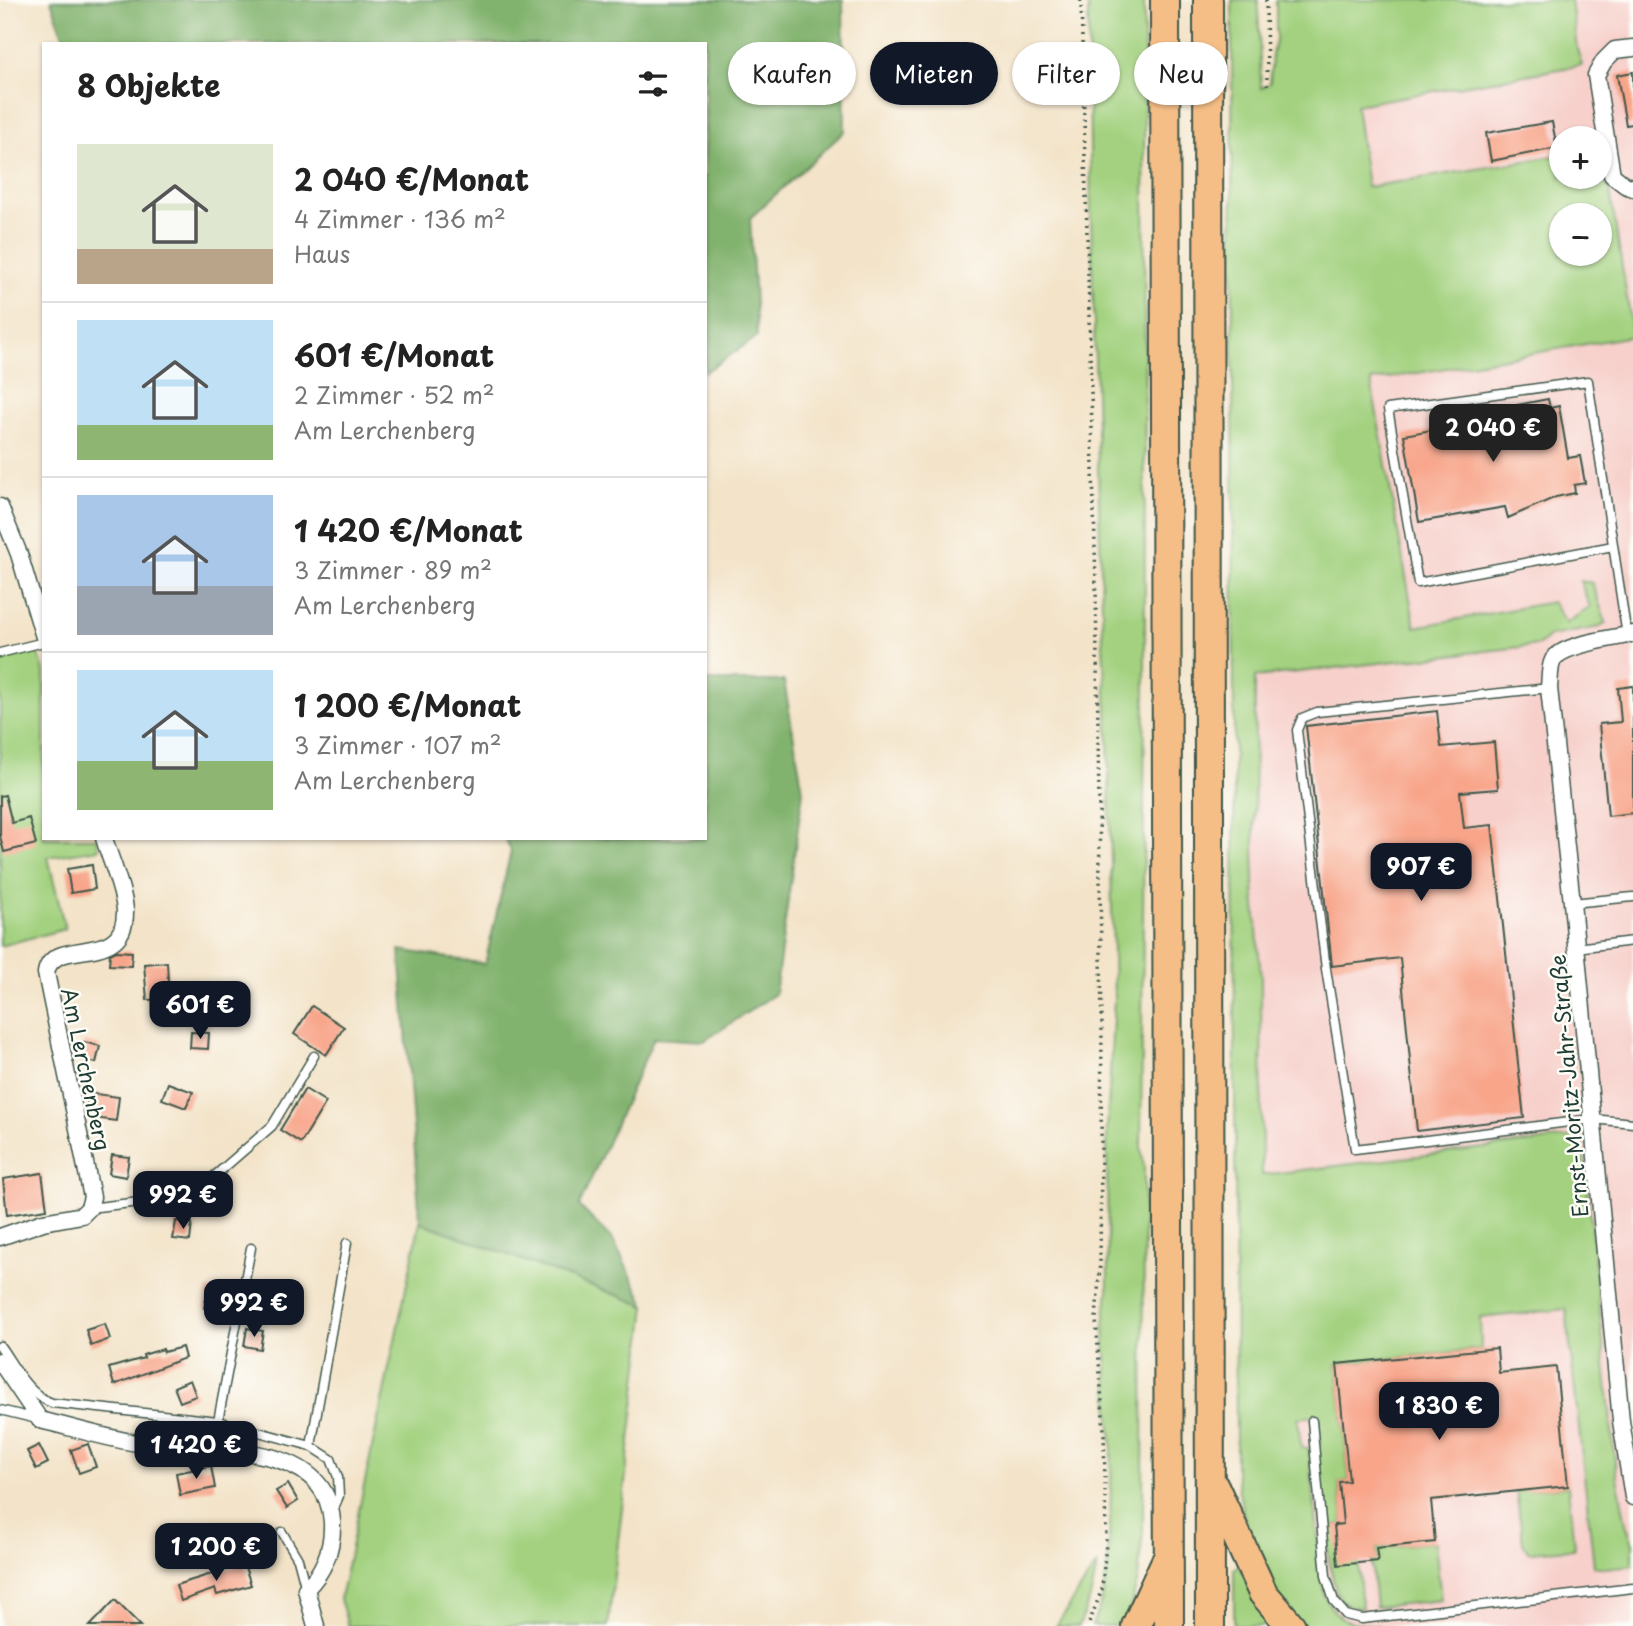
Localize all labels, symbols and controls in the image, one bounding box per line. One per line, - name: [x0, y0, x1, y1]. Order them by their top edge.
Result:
- chip: Kaufen: [728, 42, 856, 105]
- chip: Mieten: [870, 42, 998, 105]
- chip: Filter: [1012, 42, 1120, 105]
- chip: Neu: [1134, 42, 1228, 105]
- text: 8 Objekte: [77, 62, 221, 107]
- icon: filters: [634, 65, 672, 103]
- map controls: [1549, 126, 1612, 266]
- button: +: [1549, 126, 1612, 189]
- text: 2 040 €/Monat: [294, 156, 529, 201]
- icon: home: [133, 172, 217, 256]
- text: 4 Zimmer · 136 m²: [294, 201, 506, 236]
- button: −: [1549, 203, 1612, 266]
- text: Haus: [294, 236, 350, 271]
- text: 601 €/Monat: [294, 332, 494, 377]
- icon: home: [133, 348, 217, 432]
- text: 2 Zimmer · 52 m²: [294, 377, 495, 412]
- pin: 2 040 €: [1428, 405, 1558, 464]
- text: 2 040 €: [1445, 409, 1541, 444]
- text: Am Lerchenberg: [294, 412, 475, 447]
- text: 1 420 €/Monat: [294, 507, 523, 552]
- icon: home: [133, 523, 217, 607]
- text: 3 Zimmer · 89 m²: [294, 552, 492, 587]
- text: Am Lerchenberg: [294, 587, 475, 622]
- text: 1 200 €/Monat: [294, 682, 521, 727]
- icon: home: [133, 698, 217, 782]
- text: 3 Zimmer · 107 m²: [294, 727, 502, 762]
- text: Am Lerchenberg: [294, 762, 475, 797]
- pin: 907 €: [1372, 844, 1470, 903]
- text: 907 €: [1387, 848, 1455, 883]
- street label: Ernst-Moritz-Jahr-Straße: [1541, 953, 1595, 1219]
- pin: 601 €: [151, 982, 249, 1041]
- street label: Am Lerchenberg: [54, 985, 120, 1153]
- text: 601 €: [166, 986, 234, 1021]
- pin: 992 €: [134, 1172, 232, 1231]
- text: 992 €: [149, 1176, 217, 1211]
- pin: 992 €: [205, 1280, 303, 1339]
- text: 992 €: [220, 1284, 288, 1319]
- pin: 1 830 €: [1374, 1382, 1504, 1442]
- text: 1 830 €: [1395, 1387, 1483, 1422]
- pin: 1 420 €: [131, 1422, 261, 1481]
- text: 1 420 €: [150, 1426, 242, 1461]
- pin: 1 200 €: [151, 1524, 281, 1583]
- text: 1 200 €: [171, 1528, 261, 1563]

